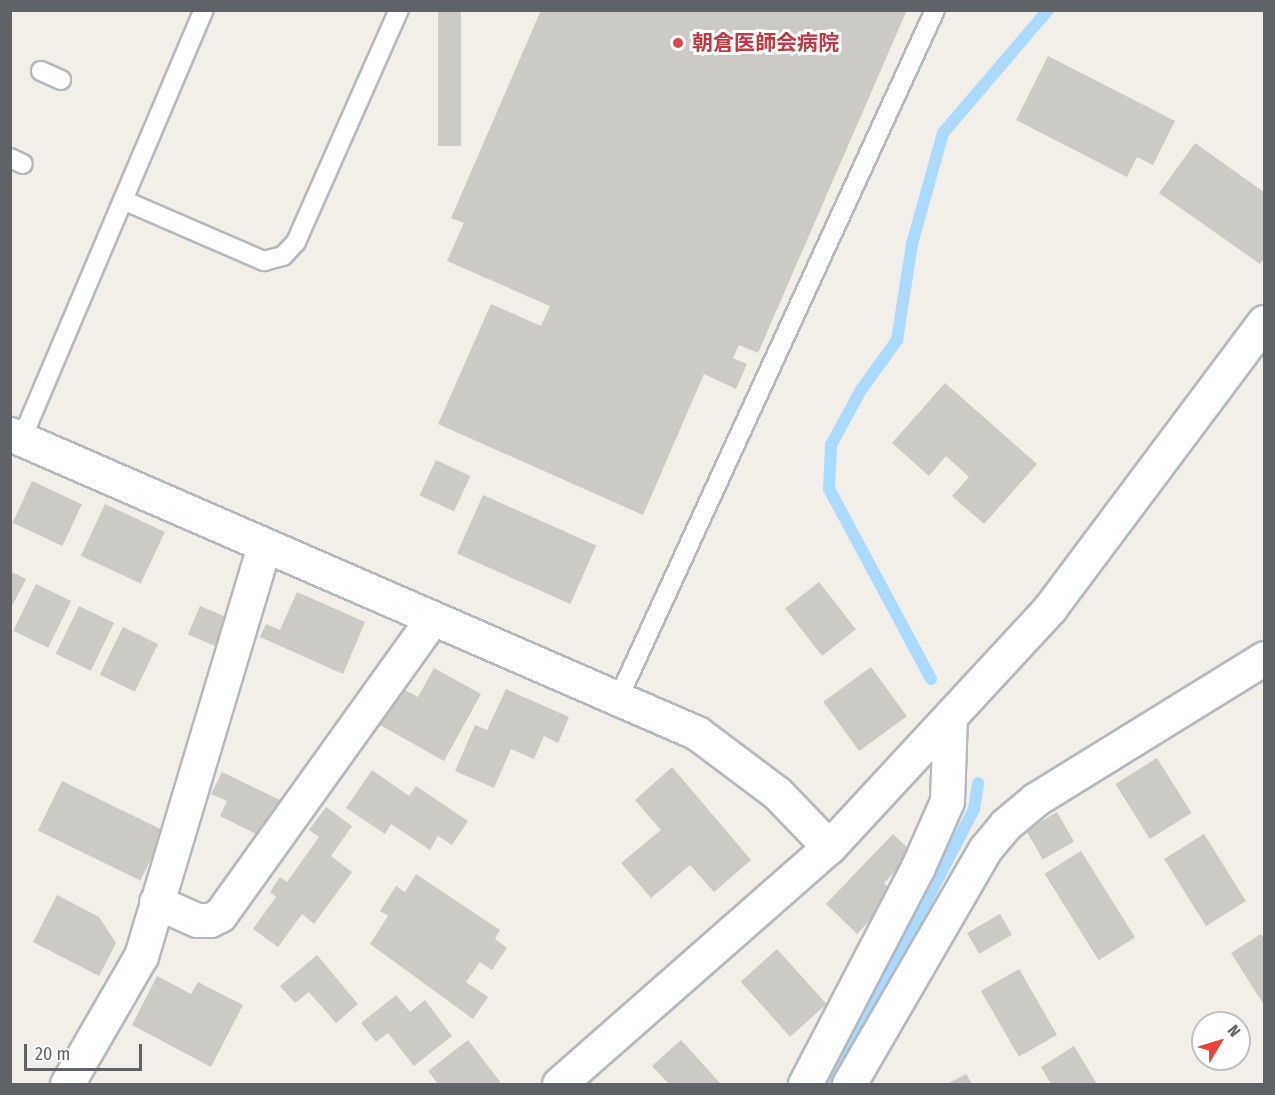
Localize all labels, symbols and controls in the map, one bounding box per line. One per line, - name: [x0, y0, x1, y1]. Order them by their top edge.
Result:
- place label: 朝倉医師会病院: [692, 30, 839, 56]
- marker: 朝倉医師会病院: [669, 34, 687, 52]
- north arrow: [1191, 1011, 1251, 1071]
- text: N: [1224, 1021, 1244, 1040]
- scale bar: [27, 1032, 146, 1070]
- text: 20 m: [35, 1043, 70, 1065]

